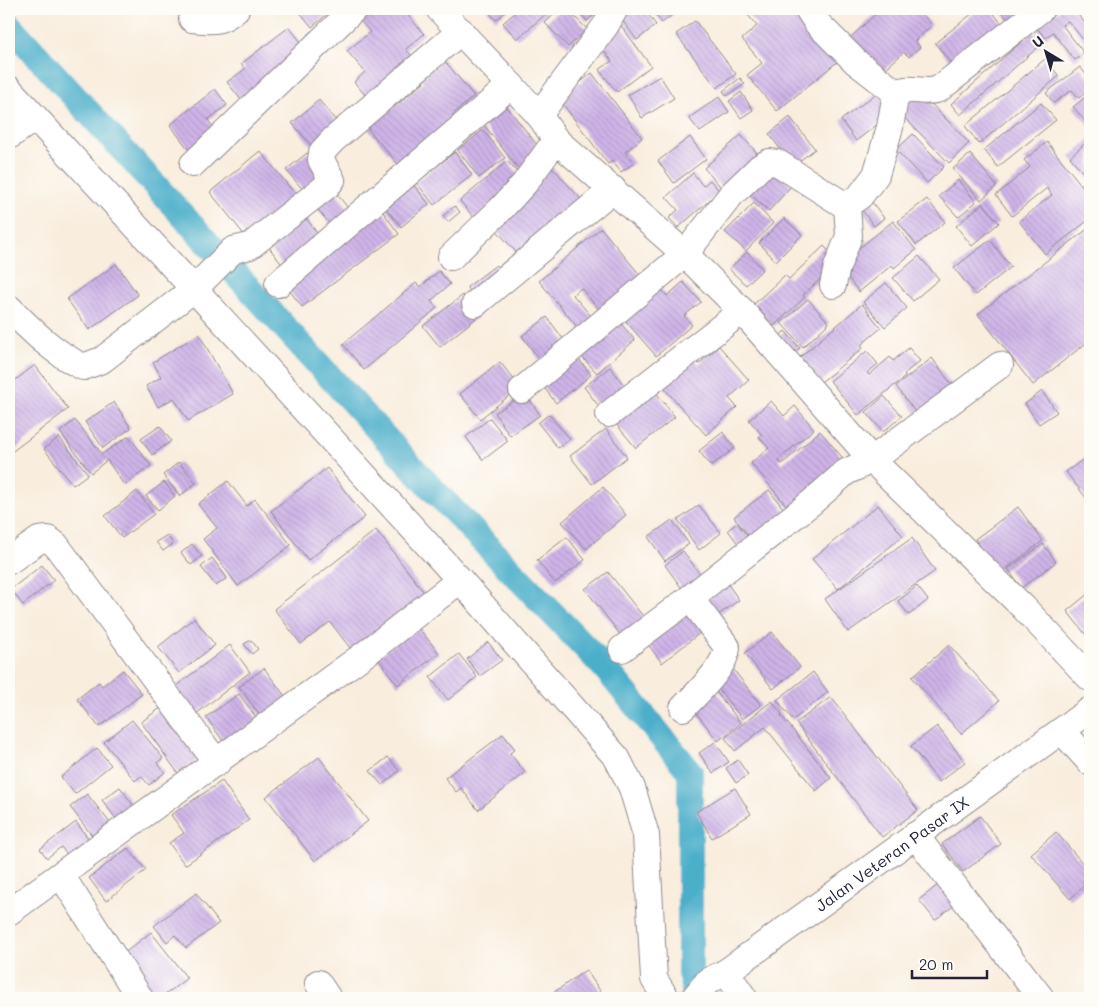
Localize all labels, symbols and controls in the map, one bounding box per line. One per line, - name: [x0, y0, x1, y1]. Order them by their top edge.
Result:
- north arrow: [1022, 28, 1072, 78]
- text: U: [1028, 31, 1047, 52]
- street label: Jalan Veteran Pasar IX: [811, 791, 972, 915]
- scale bar: [912, 947, 986, 979]
- text: 20 m: [919, 954, 953, 974]

